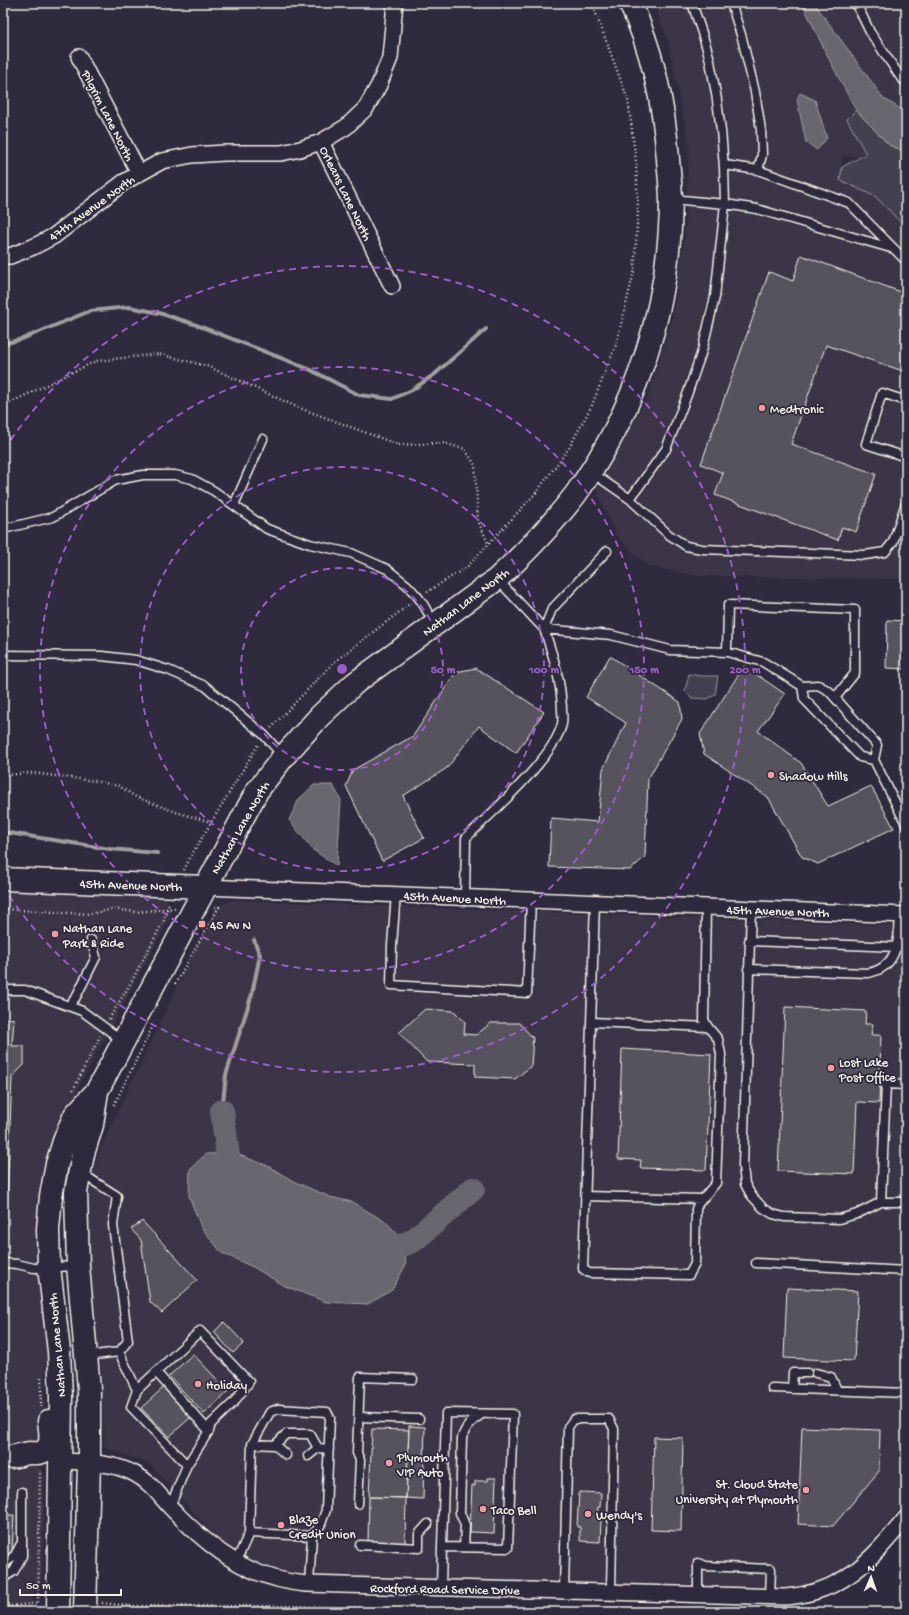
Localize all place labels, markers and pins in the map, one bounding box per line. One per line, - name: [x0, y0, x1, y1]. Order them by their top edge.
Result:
- marker: Medtronic: [757, 403, 767, 413]
- place label: Medtronic: [770, 403, 824, 418]
- centre of rings: [335, 662, 349, 676]
- marker: Shadow Hills: [766, 770, 776, 780]
- place label: Shadow Hills: [779, 770, 849, 785]
- marker: 45 Av N: [197, 919, 207, 929]
- place label: 45 Av N: [210, 919, 251, 934]
- place label: Nathan Lane Park & Ride: [62, 922, 133, 952]
- marker: Nathan Lane Park & Ride: [50, 929, 60, 939]
- place label: Lost Lake Post Office: [838, 1056, 896, 1086]
- marker: Lost Lake Post Office: [826, 1063, 836, 1073]
- marker: Holiday: [193, 1379, 203, 1389]
- place label: Holiday: [206, 1379, 248, 1394]
- place label: Plymouth VIP Auto: [396, 1451, 448, 1481]
- marker: Plymouth VIP Auto: [384, 1458, 394, 1468]
- place label: St. Cloud State University at Plymouth: [676, 1478, 798, 1508]
- marker: St. Cloud State University at Plymouth: [801, 1485, 811, 1495]
- marker: Taco Bell: [478, 1504, 488, 1514]
- place label: Taco Bell: [490, 1504, 537, 1519]
- marker: Wendy's: [583, 1509, 593, 1519]
- place label: Wendy's: [596, 1509, 643, 1524]
- place label: Blaze Credit Union: [288, 1513, 356, 1543]
- marker: Blaze Credit Union: [276, 1520, 286, 1530]

